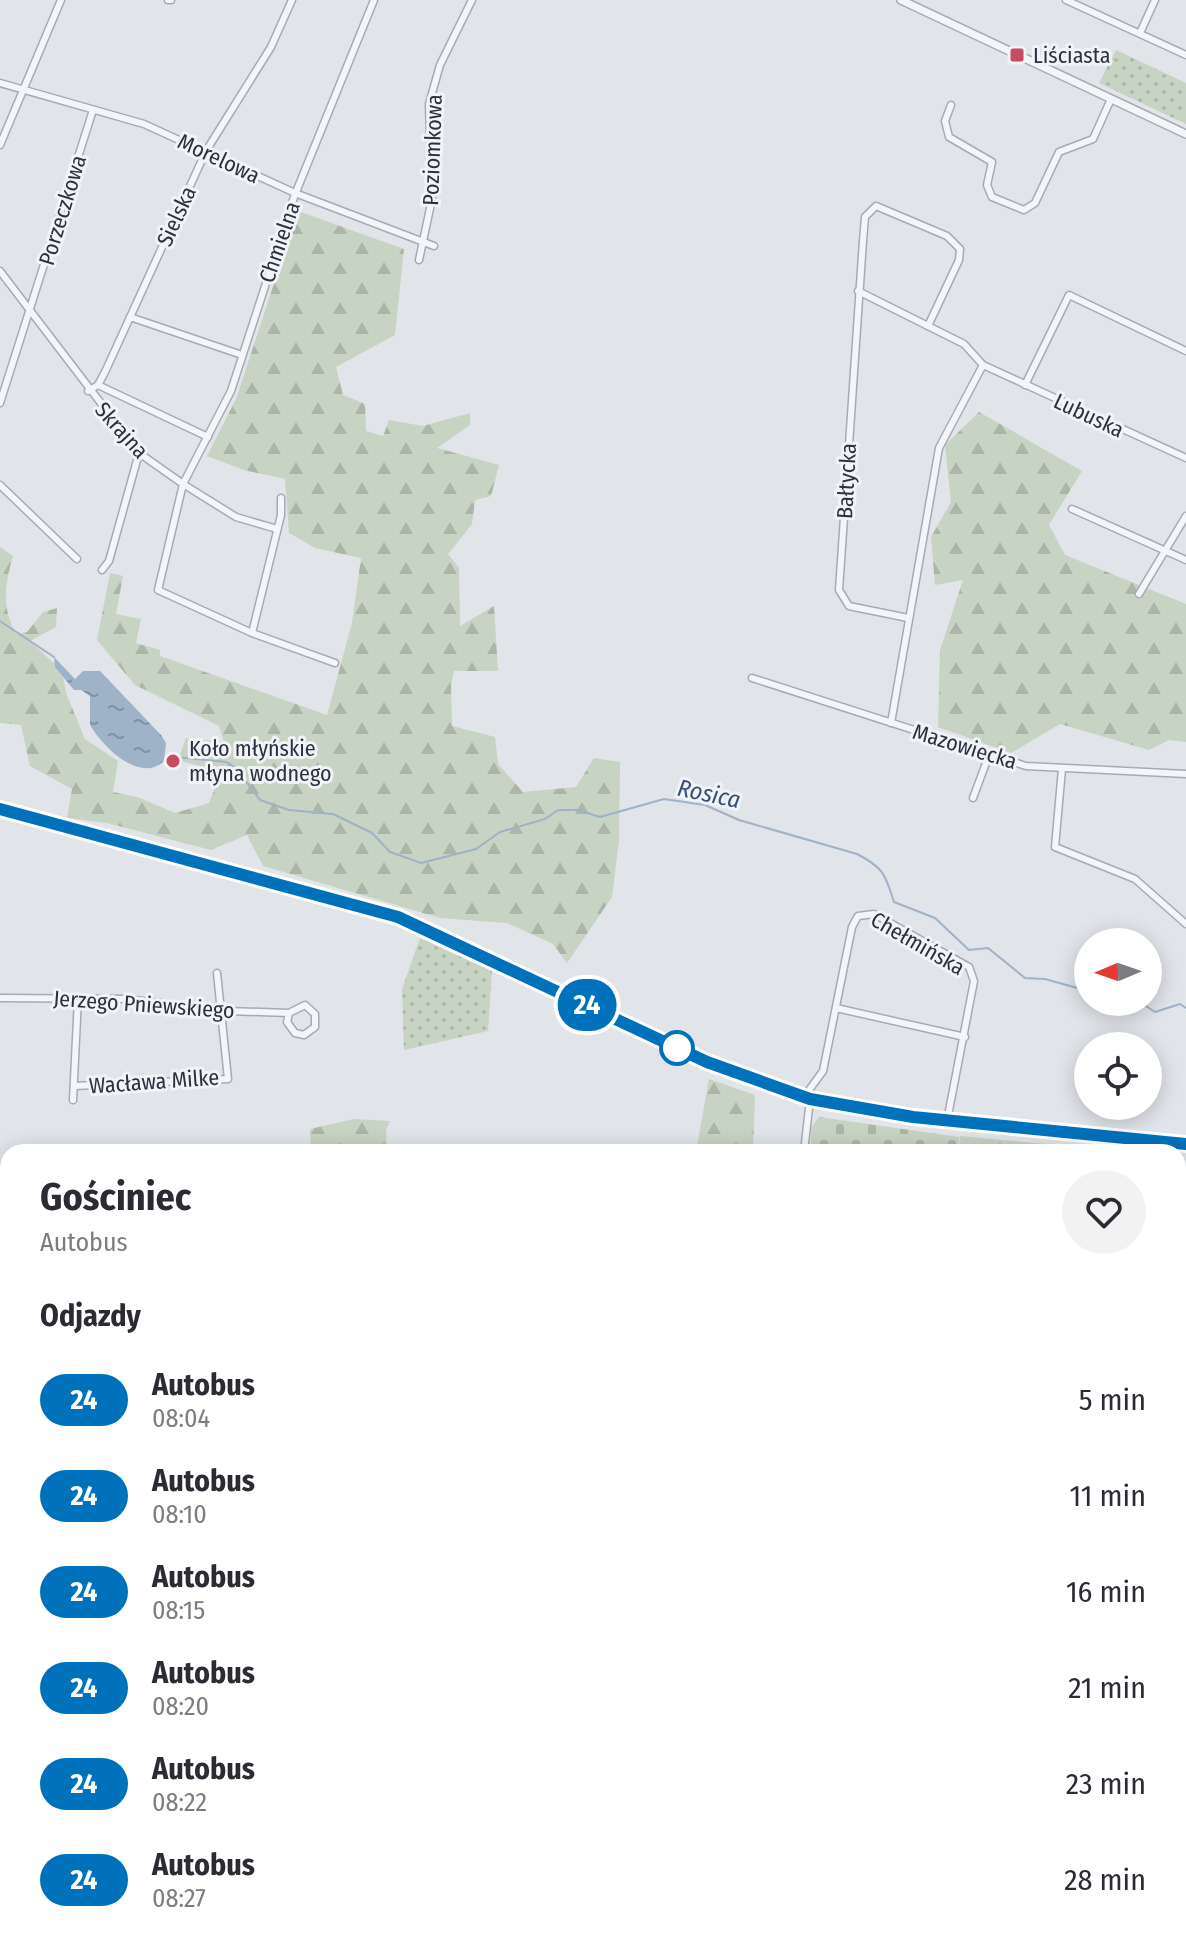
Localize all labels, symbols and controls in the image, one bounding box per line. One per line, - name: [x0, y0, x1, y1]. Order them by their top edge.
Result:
- place label: Liściasta: [1033, 42, 1110, 69]
- marker: Liściasta: [1008, 46, 1026, 64]
- street label: Poziomkowa: [417, 94, 448, 206]
- street label: Morelowa: [174, 128, 264, 189]
- street label: Porzeczkowa: [33, 152, 92, 269]
- street label: Sielska: [151, 182, 202, 251]
- street label: Chmielna: [253, 198, 306, 286]
- street label: Lubuska: [1049, 388, 1128, 443]
- street label: Skrajna: [89, 397, 154, 464]
- street label: Bałtycka: [831, 442, 862, 520]
- street label: Mazowiecka: [910, 718, 1020, 775]
- place label: Koło młyńskie młyna wodnego: [189, 735, 332, 787]
- marker: Koło młyńskie młyna wodnego: [164, 752, 182, 770]
- water label: Rosica: [675, 774, 743, 814]
- street label: Chełmińska: [866, 906, 970, 981]
- north arrow: [1074, 928, 1162, 1016]
- map controls: [1074, 928, 1162, 1120]
- line badge: 24: [551, 979, 623, 1031]
- street label: Jerzego Pniewskiego: [52, 985, 235, 1024]
- text: 24: [574, 988, 600, 1021]
- unlabelled marker: [660, 1031, 694, 1065]
- button: locate: [1074, 1032, 1162, 1120]
- street label: Wacława Milke: [88, 1063, 220, 1100]
- button: heart: [1062, 1170, 1146, 1254]
- text: Gościniec: [40, 1174, 191, 1220]
- text: Autobus: [40, 1227, 128, 1258]
- text: Odjazdy: [40, 1298, 141, 1334]
- text: Autobus: [152, 1367, 255, 1403]
- text: 5 min: [1079, 1382, 1146, 1418]
- text: 24: [71, 1383, 97, 1416]
- text: 08:04: [152, 1403, 210, 1434]
- text: Autobus: [152, 1463, 255, 1499]
- text: 11 min: [1070, 1478, 1146, 1514]
- text: 24: [71, 1479, 97, 1512]
- text: 08:10: [152, 1499, 207, 1530]
- text: Autobus: [152, 1559, 255, 1595]
- text: 16 min: [1066, 1574, 1146, 1610]
- text: 24: [71, 1575, 97, 1608]
- text: 08:15: [152, 1595, 205, 1626]
- text: Autobus: [152, 1655, 255, 1691]
- text: 21 min: [1068, 1670, 1146, 1706]
- text: 24: [71, 1671, 97, 1704]
- text: 08:20: [152, 1691, 209, 1722]
- text: Autobus: [152, 1751, 255, 1787]
- text: 23 min: [1066, 1766, 1146, 1802]
- text: 24: [71, 1767, 97, 1800]
- text: 08:22: [152, 1787, 207, 1818]
- text: Autobus: [152, 1847, 255, 1883]
- text: 28 min: [1064, 1862, 1146, 1898]
- text: 24: [71, 1863, 97, 1896]
- text: 08:27: [152, 1883, 206, 1914]

